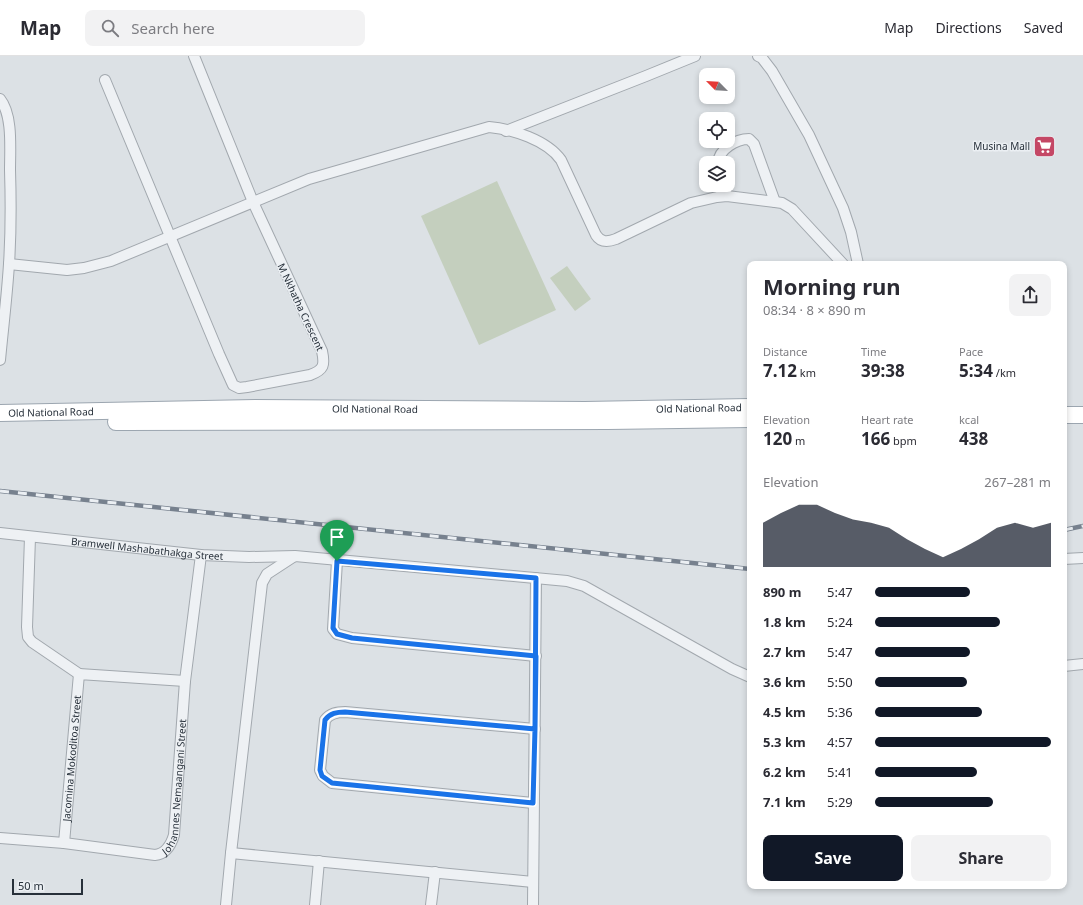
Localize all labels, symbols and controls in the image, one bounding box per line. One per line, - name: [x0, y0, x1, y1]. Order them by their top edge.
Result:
- search box: [85, 10, 365, 46]
- text: Map: [20, 15, 61, 41]
- icon: search: [99, 17, 121, 39]
- text: Search here: [131, 18, 215, 38]
- text: Map: [884, 18, 913, 37]
- text: Directions: [935, 18, 1002, 37]
- text: Saved: [1024, 18, 1063, 37]
- north arrow: [699, 68, 735, 104]
- map controls: [699, 68, 735, 192]
- button: locate: [699, 112, 735, 148]
- supermarket icon: Musina Mall: [1032, 133, 1058, 159]
- place label: Musina Mall: [973, 139, 1030, 153]
- button: layers: [699, 156, 735, 192]
- street label: M Nkhatha Crescent: [275, 261, 328, 354]
- text: Morning run: [763, 271, 901, 301]
- button: share: [1009, 274, 1051, 316]
- text: 08:34 · 8 × 890 m: [763, 301, 866, 319]
- text: Distance: [763, 344, 808, 359]
- text: Time: [861, 344, 886, 359]
- text: Pace: [959, 344, 983, 359]
- text: 7.12: [763, 359, 797, 382]
- text: 39:38: [861, 359, 905, 382]
- text: 5:34: [959, 359, 993, 382]
- text: km: [797, 365, 816, 380]
- text: /km: [993, 365, 1016, 380]
- street label: Old National Road: [656, 400, 742, 416]
- street label: Old National Road: [332, 401, 418, 416]
- street label: Old National Road: [8, 404, 94, 420]
- text: Elevation: [763, 412, 810, 427]
- text: Heart rate: [861, 412, 914, 427]
- text: kcal: [959, 412, 979, 427]
- text: 120: [763, 427, 792, 450]
- text: 166: [861, 427, 890, 450]
- text: 438: [959, 427, 988, 450]
- text: m: [792, 433, 805, 448]
- text: bpm: [890, 433, 917, 448]
- text: Elevation: [763, 473, 819, 491]
- text: 267–281 m: [984, 473, 1051, 491]
- pin: [320, 520, 354, 561]
- icon: arrive: [326, 526, 348, 548]
- street label: Bramwell Mashabathakga Street: [70, 534, 224, 563]
- text: 890 m: [763, 583, 801, 601]
- text: 5:47: [827, 583, 853, 601]
- text: 1.8 km: [763, 613, 806, 631]
- text: 5:24: [827, 613, 853, 631]
- text: 2.7 km: [763, 643, 806, 661]
- text: 5:47: [827, 643, 853, 661]
- text: 3.6 km: [763, 673, 806, 691]
- text: 5:50: [827, 673, 853, 691]
- street label: Jacomina Mokoditoa Street: [59, 694, 84, 823]
- text: 4.5 km: [763, 703, 806, 721]
- text: 5:36: [827, 703, 853, 721]
- street label: Johannes Nemaangani Street: [158, 718, 189, 859]
- text: 5.3 km: [763, 733, 806, 751]
- text: 4:57: [827, 733, 853, 751]
- text: 6.2 km: [763, 763, 806, 781]
- text: 5:41: [827, 763, 853, 781]
- text: 7.1 km: [763, 793, 806, 811]
- text: 5:29: [827, 793, 853, 811]
- button: Save: [763, 835, 903, 881]
- button: Share: [911, 835, 1051, 881]
- scale bar: [12, 877, 83, 896]
- text: 50 m: [18, 878, 44, 893]

